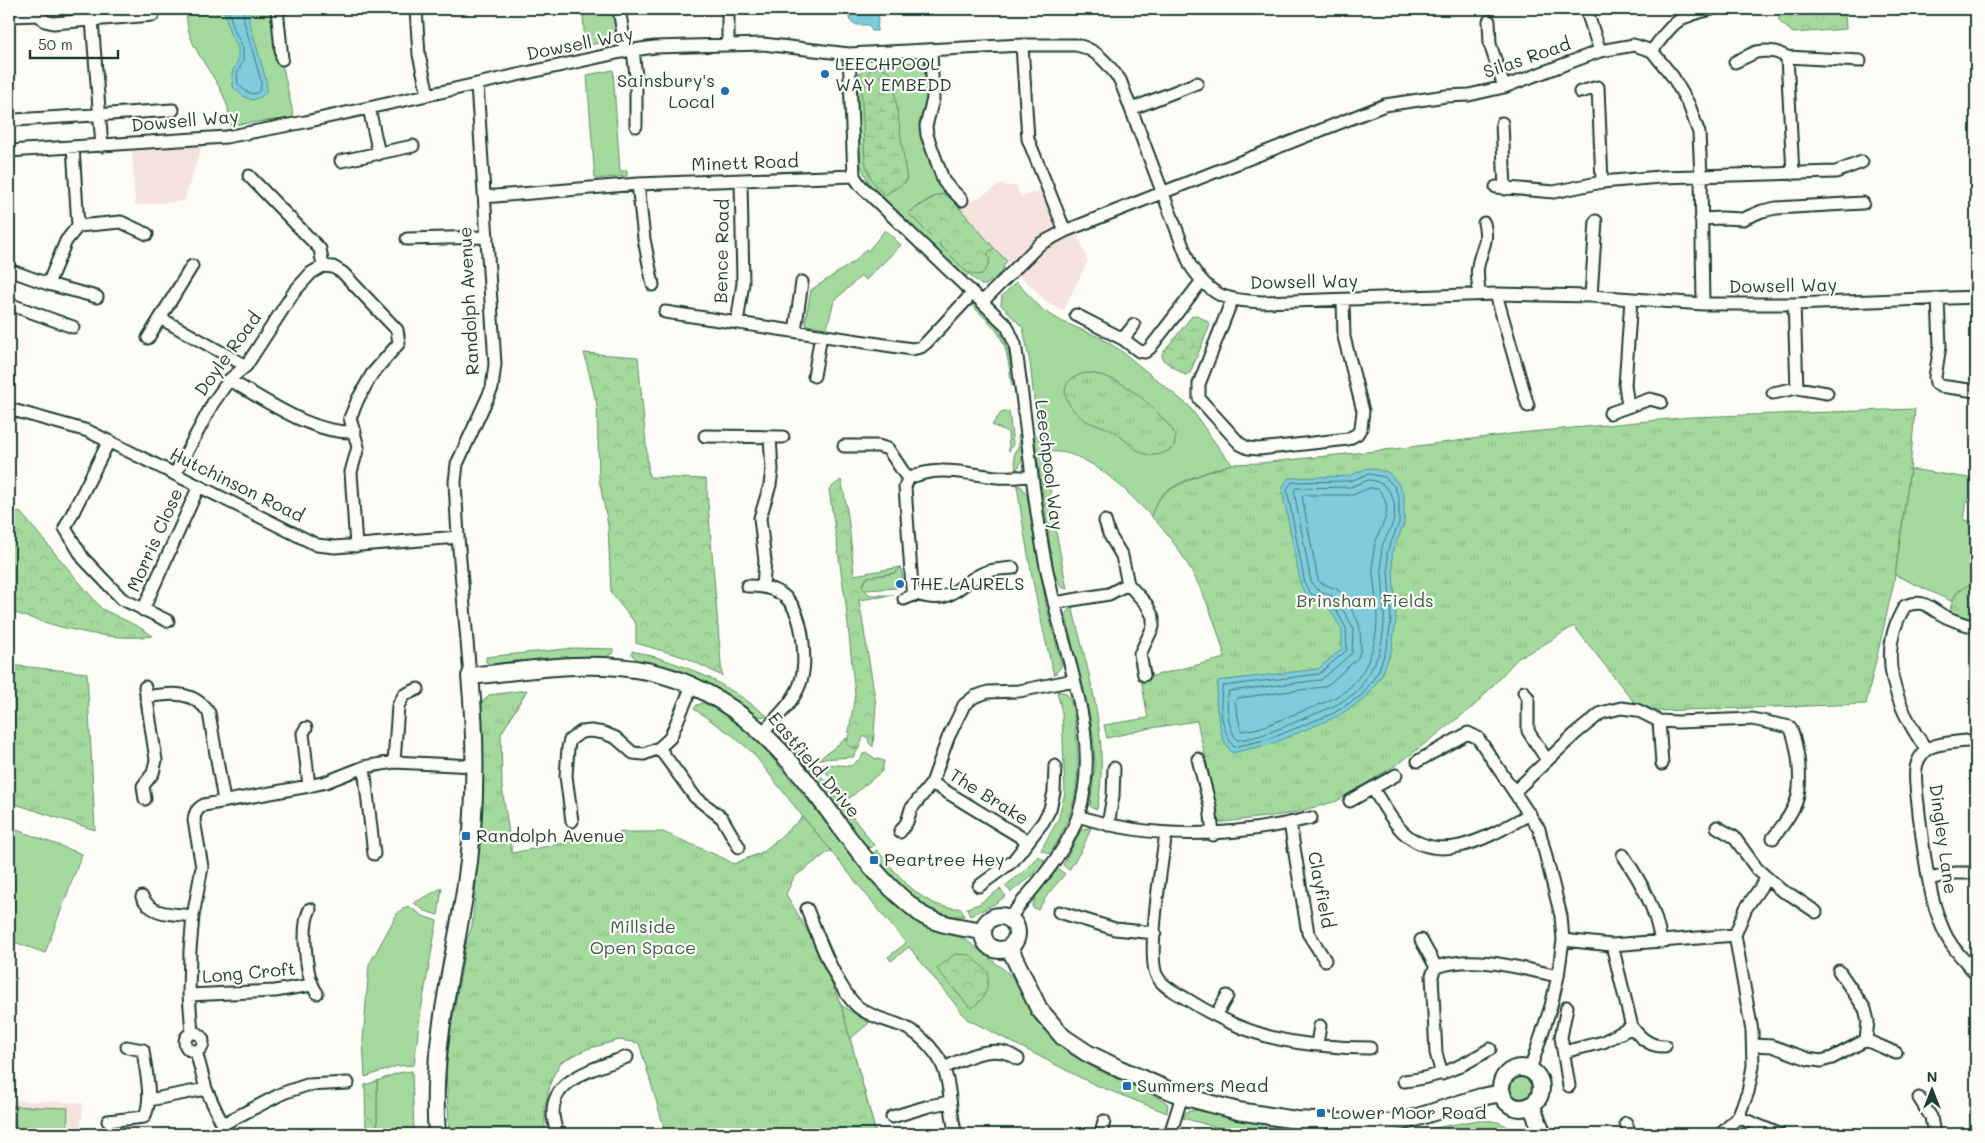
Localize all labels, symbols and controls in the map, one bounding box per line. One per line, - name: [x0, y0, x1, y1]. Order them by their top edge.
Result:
- street label: Dowsell Way: [524, 21, 635, 65]
- scale bar: [30, 28, 118, 60]
- street label: Silas Road: [1480, 31, 1573, 83]
- text: 50 m: [38, 34, 73, 54]
- place label: LEECHPOOL WAY EMBEDD: [835, 51, 952, 96]
- place label: Sainsbury's Local: [617, 68, 715, 113]
- marker: LEECHPOOL WAY EMBEDD: [819, 68, 831, 80]
- marker: Sainsbury's Local: [719, 85, 731, 97]
- street label: Dowsell Way: [130, 103, 240, 137]
- street label: Minett Road: [691, 148, 799, 176]
- street label: Bence Road: [708, 198, 734, 303]
- street label: Randolph Avenue: [452, 226, 484, 376]
- street label: Dowsell Way: [1250, 268, 1358, 294]
- street label: Dowsell Way: [1729, 272, 1837, 298]
- street label: Doyle Road: [188, 306, 266, 400]
- street label: Leechpool Way: [1030, 398, 1070, 532]
- street label: Hutchinson Road: [166, 441, 309, 527]
- street label: Morris Close: [121, 484, 188, 595]
- place label: THE LAURELS: [910, 571, 1024, 595]
- marker: THE LAURELS: [894, 578, 906, 590]
- park label: Brinsham Fields: [1296, 588, 1434, 612]
- street label: Eastfield Drive: [763, 706, 866, 822]
- street label: The Brake: [945, 762, 1034, 830]
- street label: Dingley Lane: [1924, 782, 1964, 895]
- place label: Randolph Avenue: [476, 823, 625, 847]
- marker: Randolph Avenue: [460, 830, 472, 842]
- place label: Peartree Hey: [884, 847, 1005, 871]
- street label: Clayfield: [1303, 849, 1341, 930]
- marker: Peartree Hey: [868, 854, 880, 866]
- park label: Millside Open Space: [590, 914, 696, 959]
- street label: Long Croft: [201, 956, 297, 988]
- north arrow: [1908, 1066, 1958, 1116]
- text: N: [1927, 1067, 1937, 1086]
- place label: Summers Mead: [1137, 1073, 1268, 1097]
- marker: Summers Mead: [1121, 1080, 1133, 1092]
- place label: Lower Moor Road: [1331, 1100, 1486, 1124]
- marker: Lower Moor Road: [1315, 1107, 1327, 1119]

